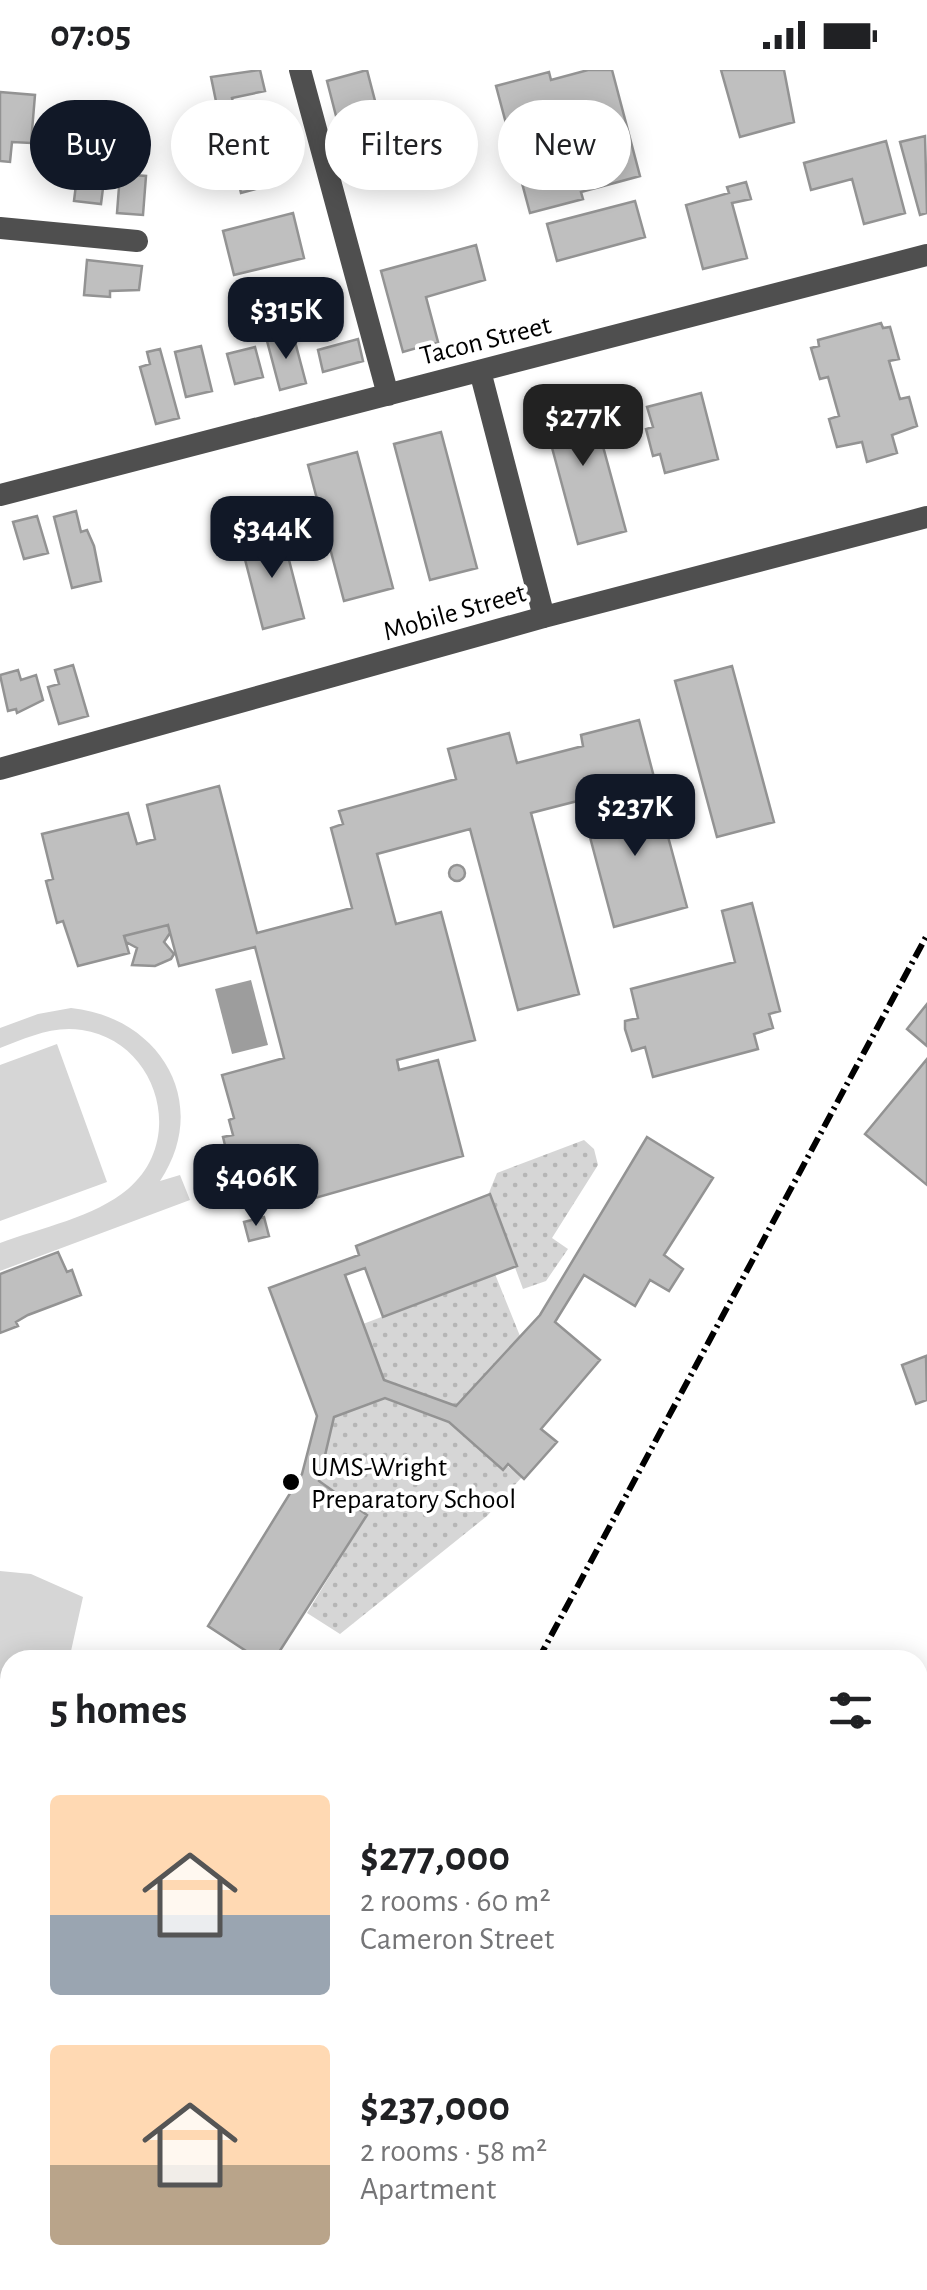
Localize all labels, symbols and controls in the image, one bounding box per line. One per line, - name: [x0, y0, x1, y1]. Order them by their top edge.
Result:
- text: 07:05: [50, 16, 131, 54]
- chip: Buy: [30, 100, 151, 190]
- chip: Rent: [171, 100, 305, 190]
- chip: Filters: [325, 100, 478, 190]
- chip: New: [498, 100, 631, 190]
- pin: $315K: [216, 277, 356, 362]
- text: $315K: [250, 293, 322, 325]
- street label: Tacon Street: [417, 311, 554, 371]
- pin: $277K: [513, 384, 653, 469]
- text: $277K: [545, 400, 621, 432]
- pin: $344K: [202, 496, 342, 581]
- text: $344K: [232, 512, 312, 544]
- street label: Mobile Street: [380, 579, 529, 647]
- pin: $237K: [565, 774, 705, 859]
- text: $237K: [597, 790, 673, 822]
- pin: $406K: [186, 1144, 326, 1229]
- text: $406K: [215, 1160, 297, 1192]
- place label: UMS-Wright Preparatory School: [311, 1454, 516, 1514]
- marker: UMS-Wright Preparatory School: [280, 1471, 302, 1493]
- icon: filters: [823, 1683, 878, 1738]
- text: 5 homes: [50, 1689, 187, 1731]
- icon: home: [130, 1835, 250, 1955]
- text: $277,000: [360, 1836, 510, 1878]
- text: 2 rooms · 60 m²: [360, 1885, 551, 1917]
- text: Cameron Street: [360, 1923, 554, 1955]
- icon: home: [130, 2085, 250, 2205]
- text: $237,000: [360, 2086, 510, 2128]
- text: 2 rooms · 58 m²: [360, 2135, 547, 2167]
- text: Apartment: [360, 2173, 496, 2205]

